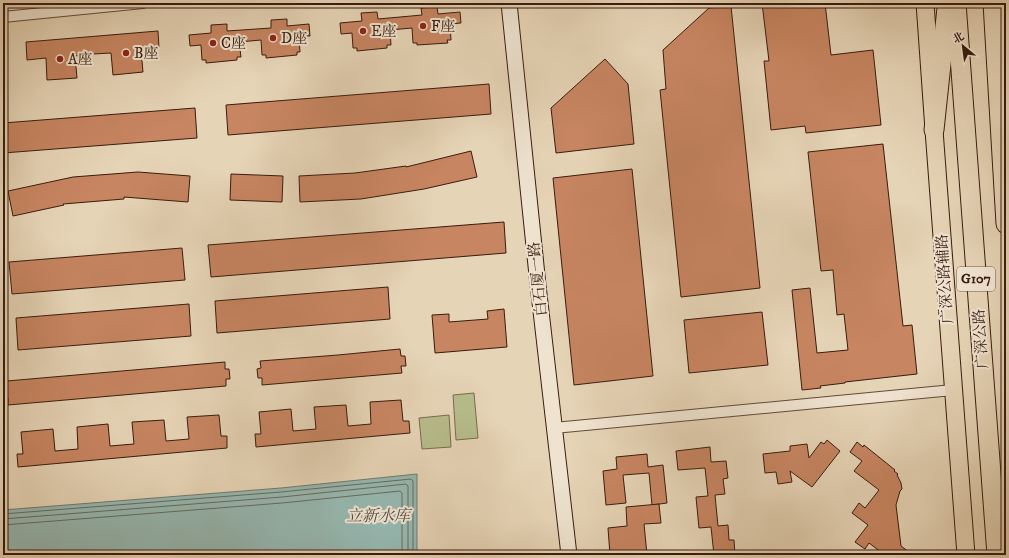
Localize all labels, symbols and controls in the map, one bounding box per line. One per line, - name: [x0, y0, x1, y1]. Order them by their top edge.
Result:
- place label: F座: [431, 17, 455, 36]
- marker: F座: [418, 21, 428, 31]
- place label: E座: [371, 22, 397, 41]
- marker: E座: [358, 26, 368, 36]
- north arrow: [943, 26, 983, 66]
- place label: D座: [281, 29, 307, 48]
- text: 北: [950, 29, 967, 47]
- marker: D座: [268, 33, 278, 43]
- place label: C座: [221, 34, 246, 53]
- marker: C座: [208, 38, 218, 48]
- place label: B座: [134, 44, 159, 63]
- marker: B座: [121, 48, 131, 58]
- place label: A座: [68, 50, 93, 69]
- marker: A座: [55, 54, 65, 64]
- street label: 广深公路辅路: [932, 233, 958, 325]
- street label: 白石厦一路: [525, 241, 551, 317]
- road number: G107: [957, 267, 995, 291]
- street label: 广深公路: [969, 308, 993, 370]
- water label: 立新水库: [346, 506, 413, 526]

